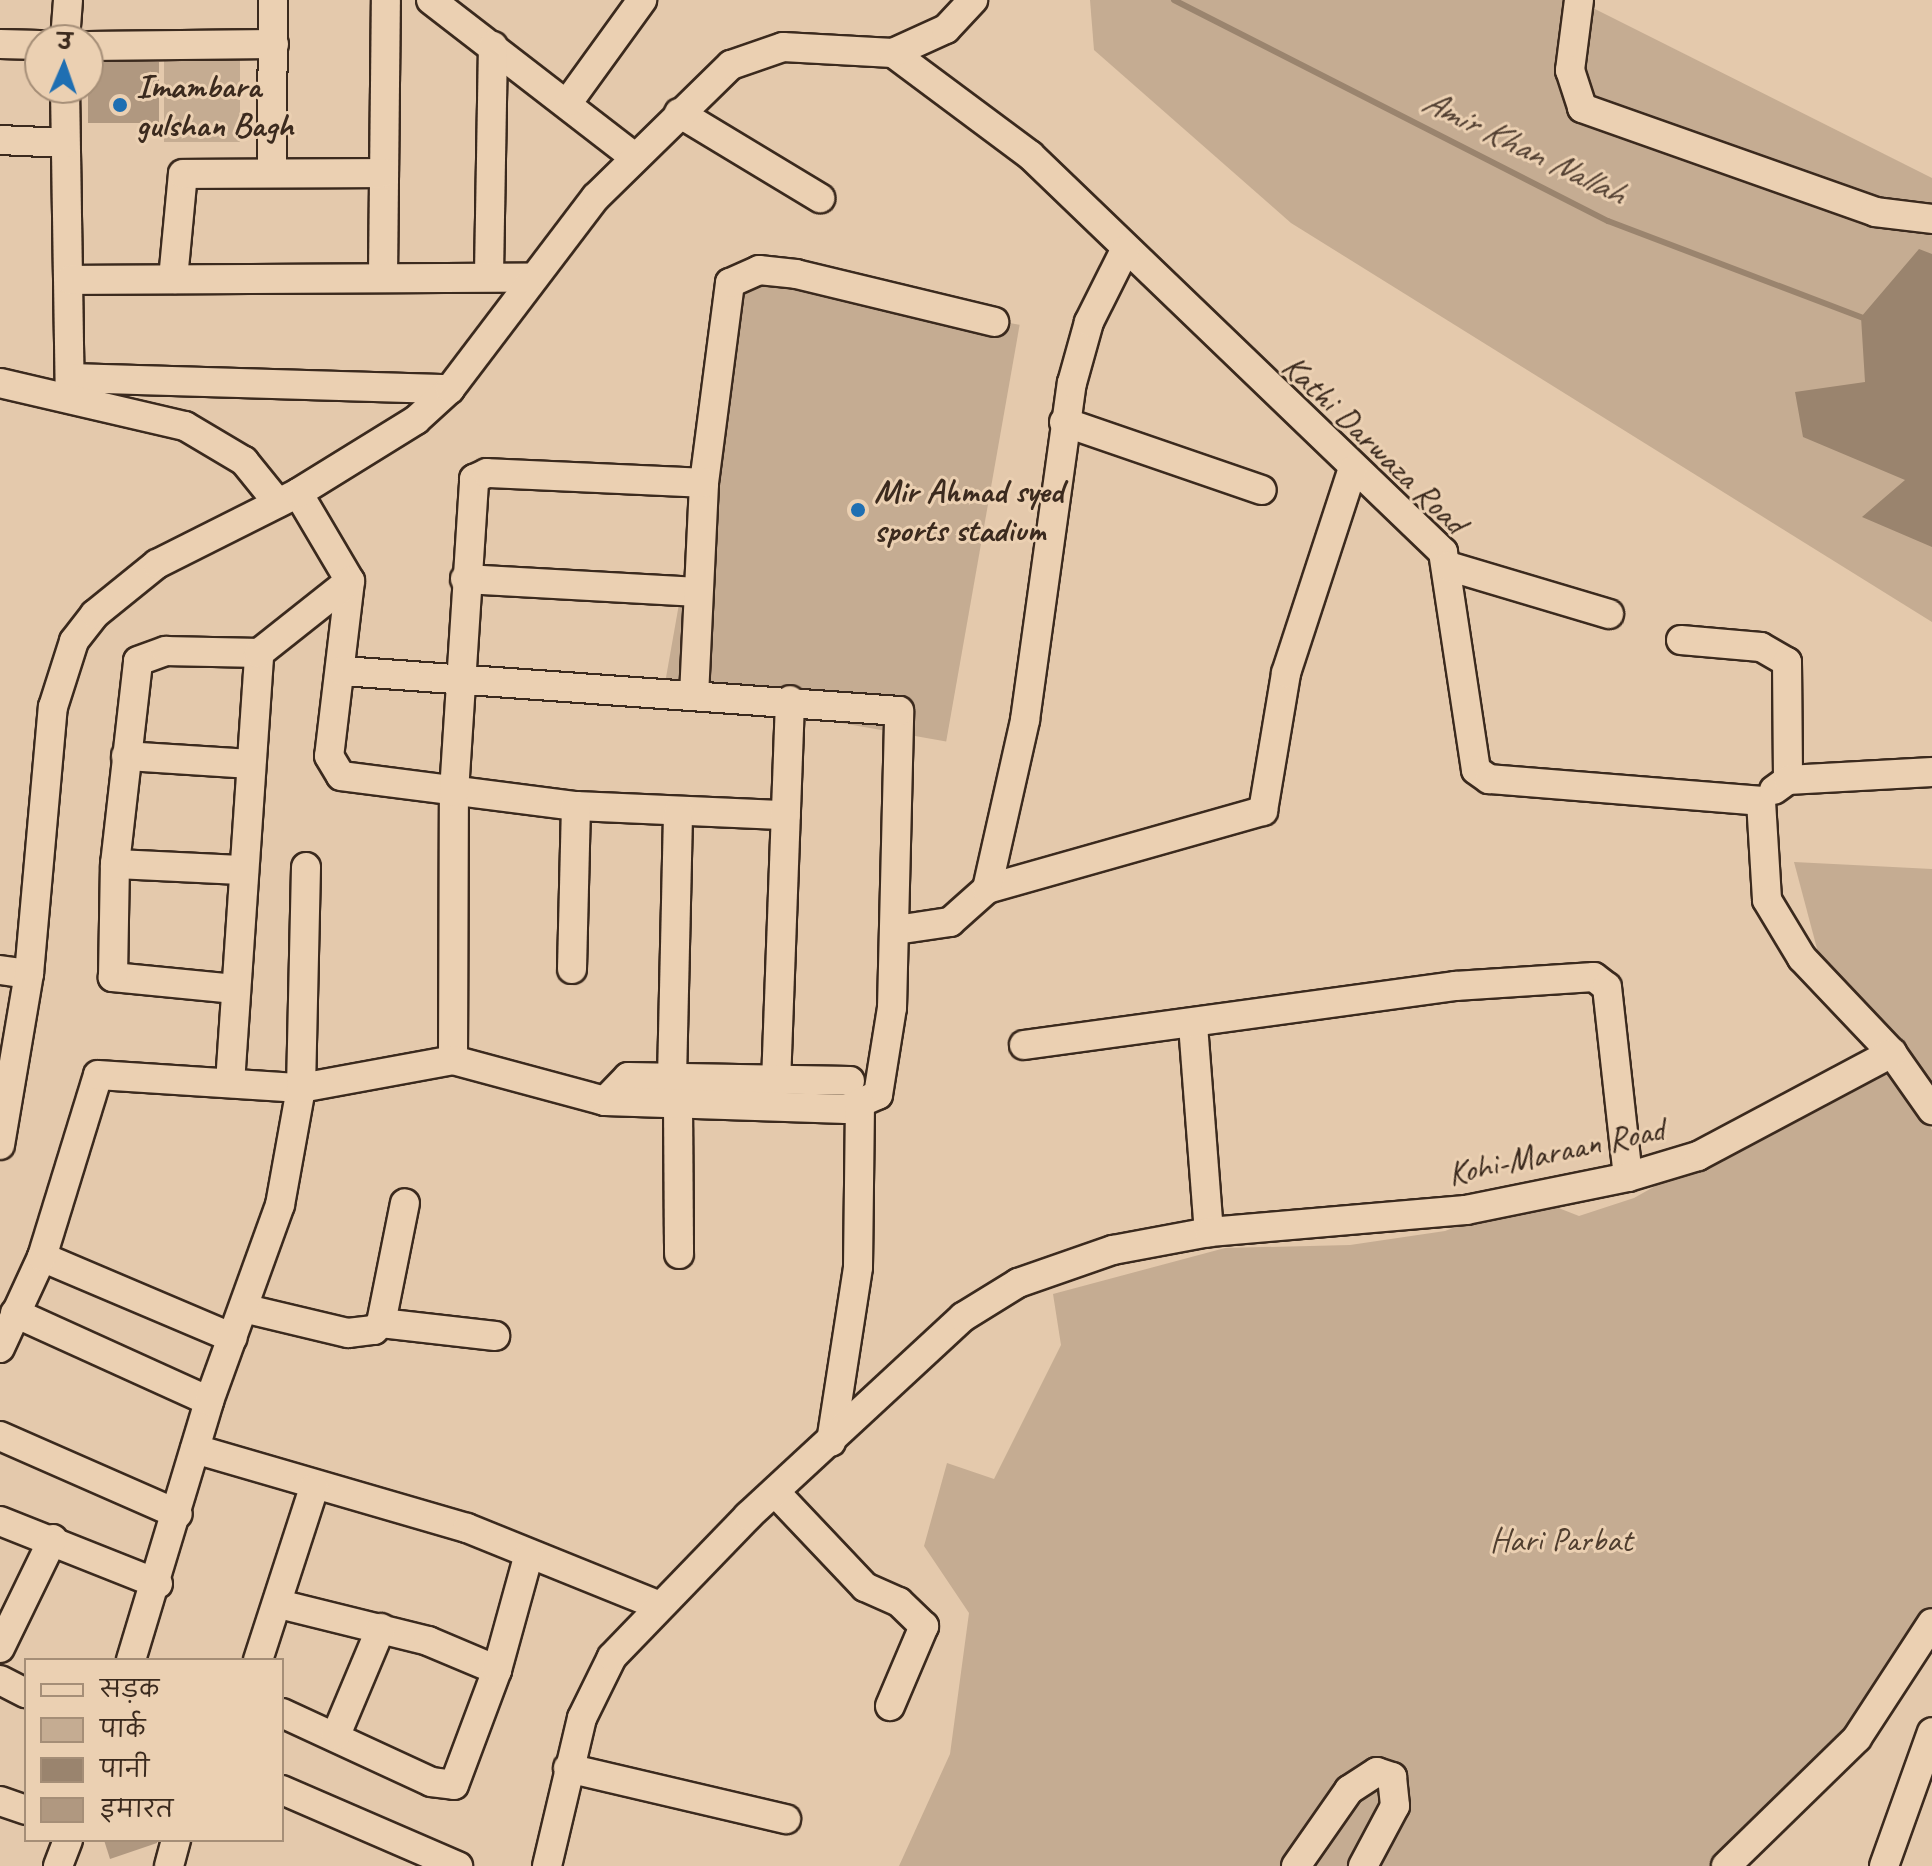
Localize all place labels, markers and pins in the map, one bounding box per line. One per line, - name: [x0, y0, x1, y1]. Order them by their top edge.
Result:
- place label: Imambara gulshan Bagh: [136, 65, 294, 144]
- marker: Imambara gulshan Bagh: [111, 96, 129, 114]
- place label: Mir Ahmad syed sports stadium: [874, 470, 1066, 550]
- marker: Mir Ahmad syed sports stadium: [849, 501, 867, 519]

